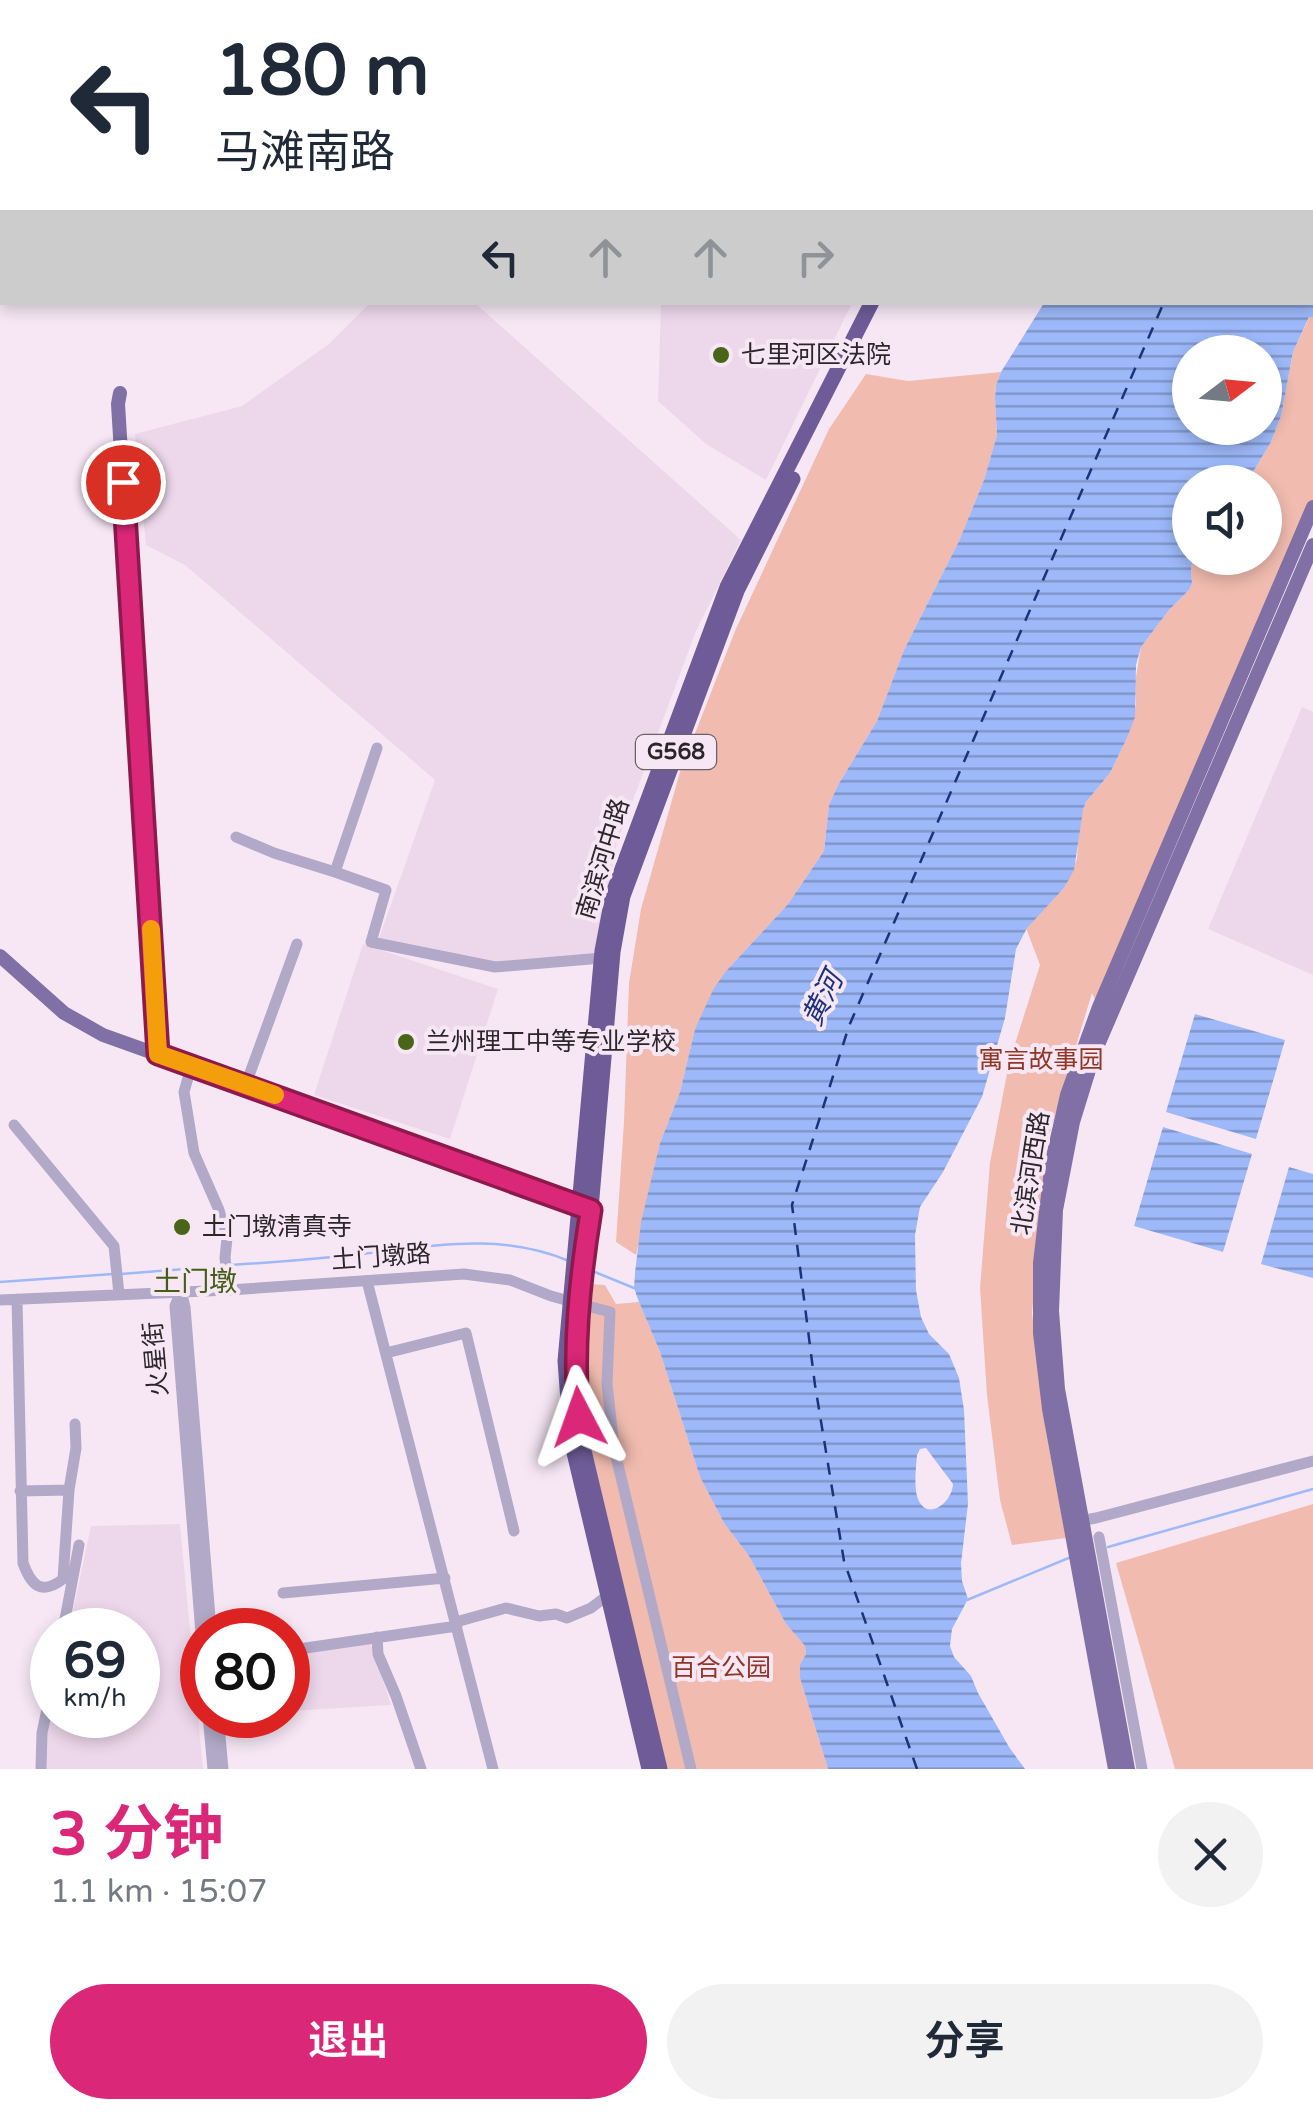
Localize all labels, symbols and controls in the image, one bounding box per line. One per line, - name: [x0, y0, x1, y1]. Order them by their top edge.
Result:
- text: 180 m: [215, 30, 429, 114]
- icon: left: [50, 40, 180, 170]
- text: 马滩南路: [215, 126, 395, 180]
- icon: left: [473, 230, 528, 285]
- icon: ahead: [578, 230, 633, 285]
- icon: ahead: [683, 230, 738, 285]
- icon: right: [788, 230, 843, 285]
- north arrow: [1172, 335, 1282, 445]
- map controls: [1172, 335, 1282, 575]
- place label: 七里河区法院: [741, 340, 891, 370]
- marker: 七里河区法院: [710, 344, 732, 366]
- pin: [81, 440, 166, 525]
- icon: arrive: [96, 455, 151, 510]
- button: sound: [1172, 465, 1282, 575]
- road number: G568: [636, 735, 716, 769]
- street label: 南滨河中路: [570, 795, 636, 923]
- water label: 黄河: [795, 962, 853, 1032]
- place label: 兰州理工中等专业学校: [426, 1027, 676, 1057]
- marker: 兰州理工中等专业学校: [395, 1031, 417, 1053]
- park label: 寓言故事园: [978, 1045, 1104, 1075]
- street label: 北滨河西路: [1006, 1109, 1056, 1237]
- place label: 土门墩清真寺: [202, 1212, 352, 1242]
- marker: 土门墩清真寺: [171, 1216, 193, 1238]
- street label: 土门墩路: [330, 1239, 432, 1275]
- district label: 土门墩: [153, 1265, 237, 1299]
- street label: 火星街: [138, 1320, 174, 1398]
- position arrow: [527, 1365, 631, 1469]
- speed limit sign: 80: [180, 1608, 310, 1738]
- text: 69: [64, 1631, 126, 1691]
- park label: 百合公园: [671, 1653, 771, 1683]
- text: km/h: [64, 1683, 126, 1713]
- text: 3 分钟: [50, 1799, 223, 1871]
- button: close: [1158, 1802, 1263, 1907]
- text: 1.1 km · 15:07: [50, 1873, 267, 1911]
- button: 退出: [50, 1984, 647, 2099]
- button: 分享: [667, 1984, 1263, 2099]

